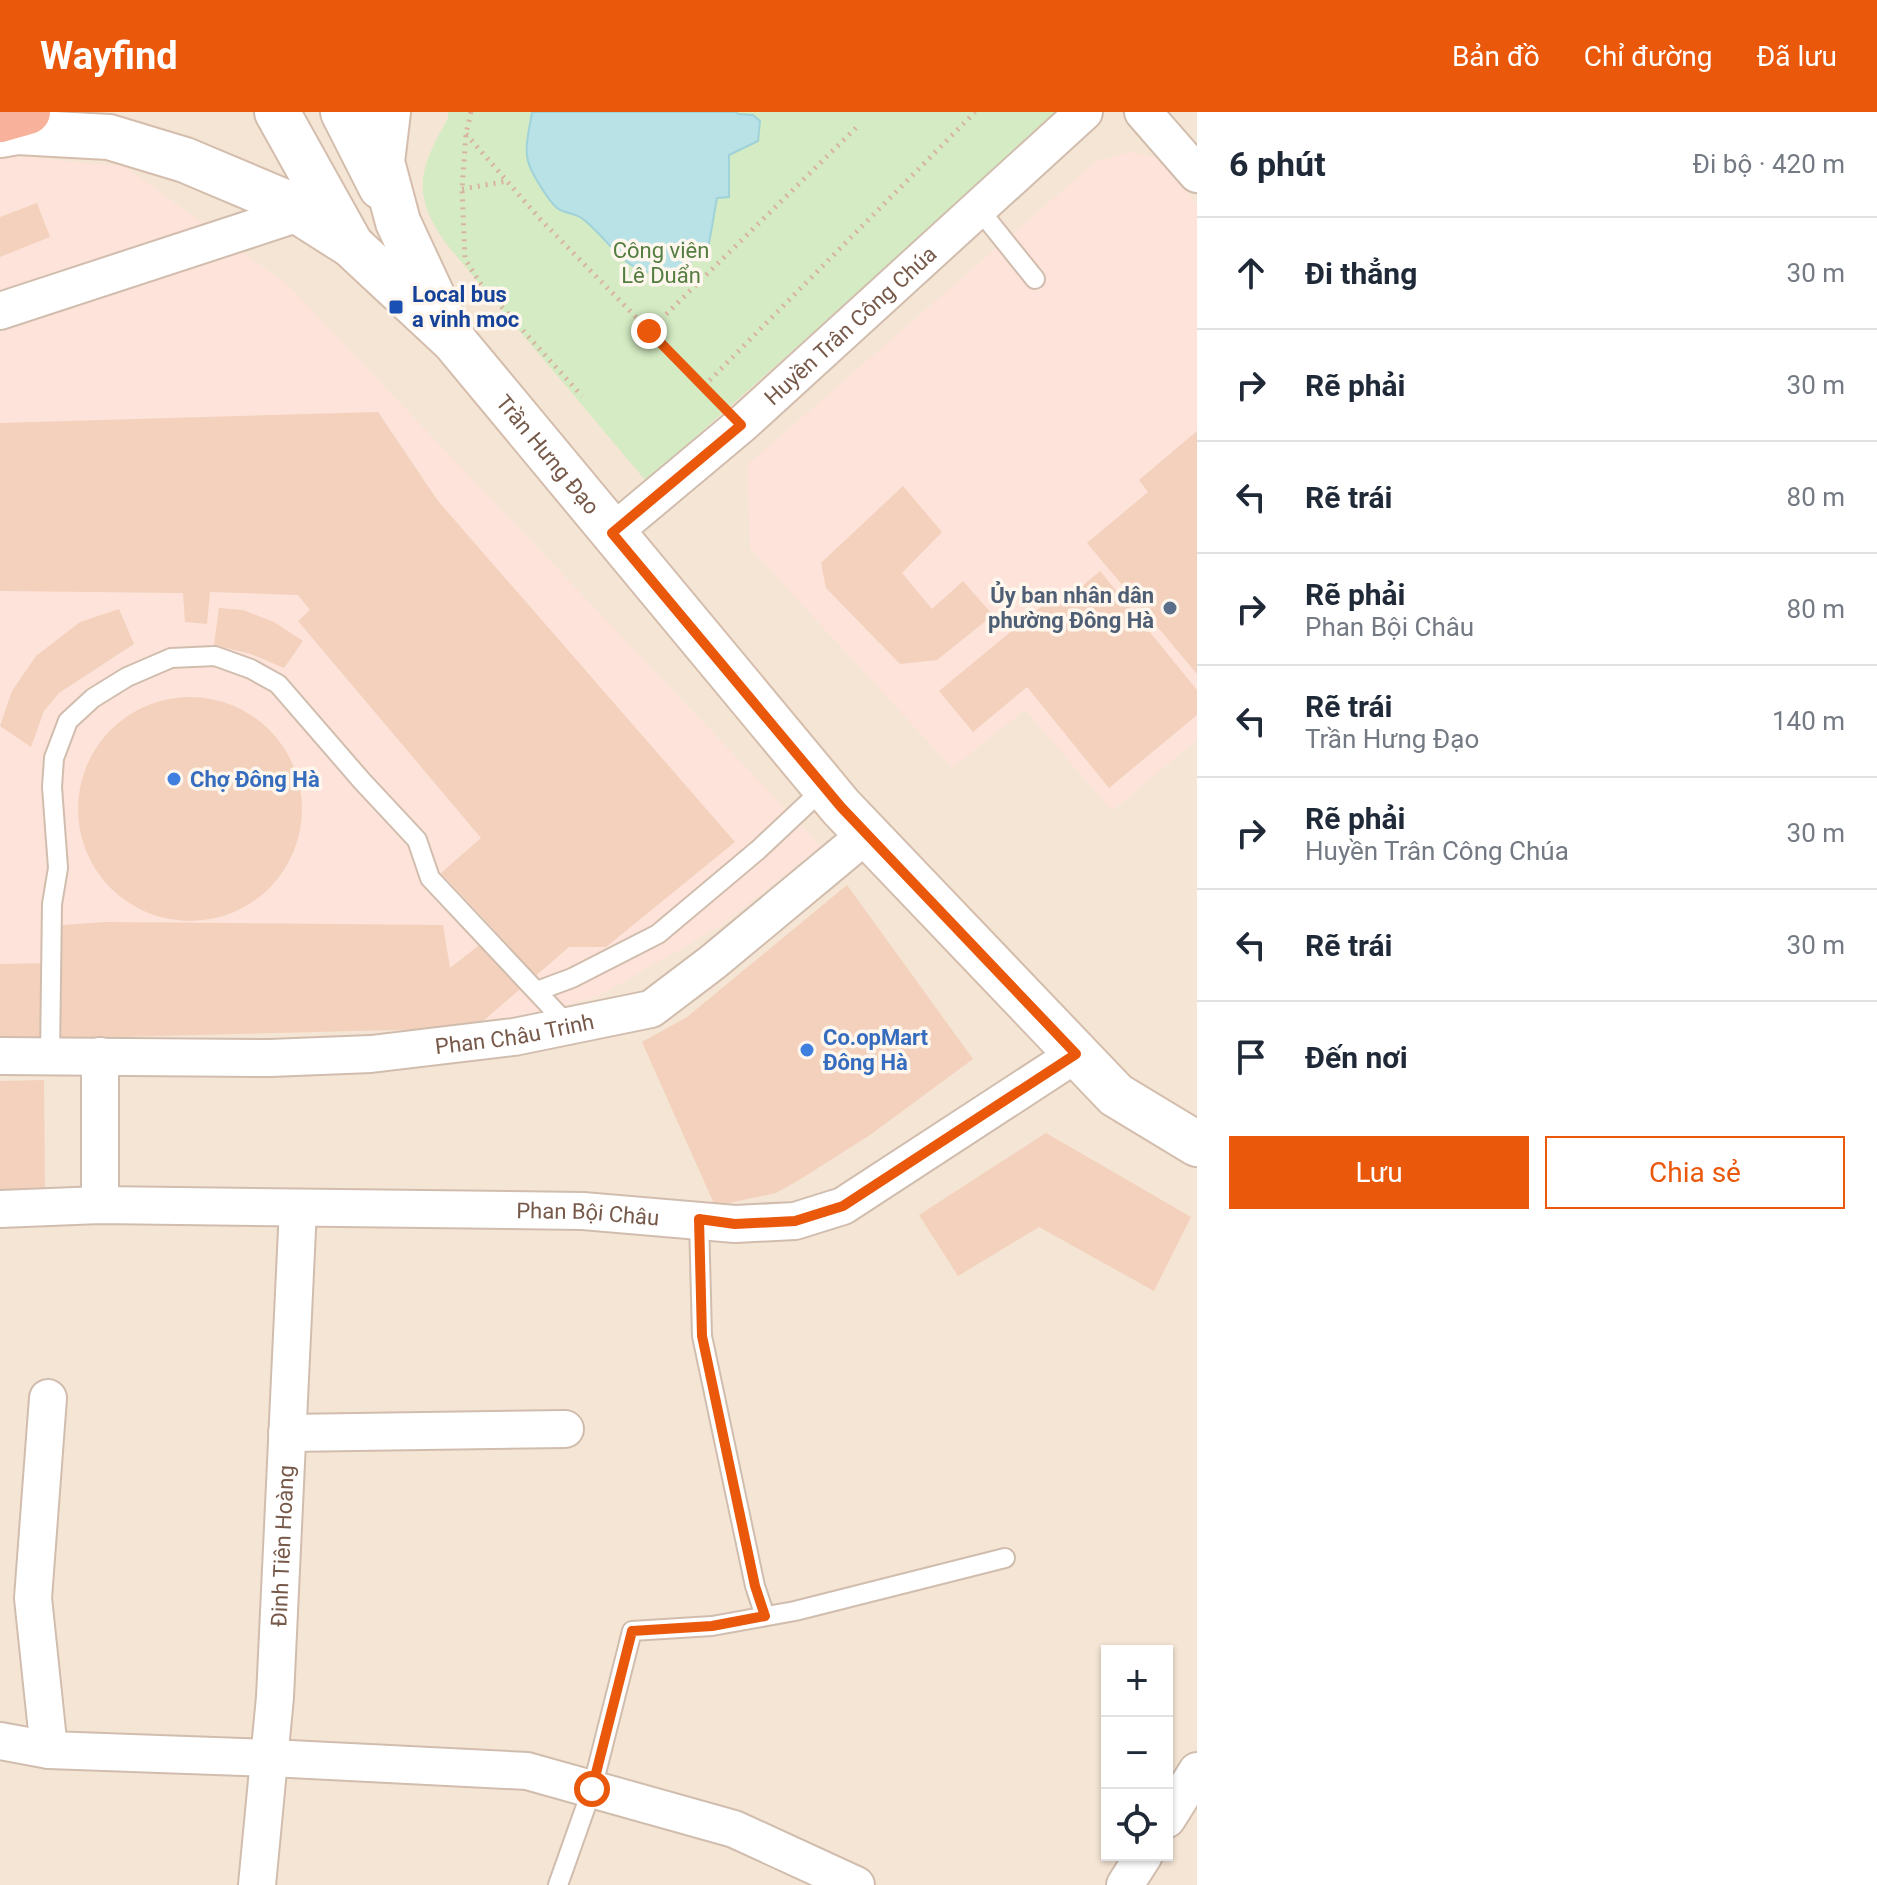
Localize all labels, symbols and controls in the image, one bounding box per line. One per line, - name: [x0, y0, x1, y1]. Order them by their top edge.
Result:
- text: Wayfind: [40, 34, 178, 78]
- text: Bản đồ: [1452, 40, 1540, 73]
- text: Chỉ đường: [1584, 40, 1712, 73]
- text: Đã lưu: [1756, 40, 1837, 73]
- text: 6 phút: [1229, 144, 1326, 184]
- text: Đi bộ · 420 m: [1693, 149, 1845, 179]
- park label: Công viên Lê Duẩn: [613, 238, 709, 288]
- street label: Huyền Trân Công Chúa: [760, 241, 941, 410]
- icon: ahead: [1229, 251, 1273, 295]
- text: Đi thẳng: [1305, 256, 1417, 291]
- text: 30 m: [1787, 258, 1845, 288]
- place label: Local bus a vinh moc: [412, 282, 519, 332]
- marker: Local bus a vinh moc: [387, 298, 405, 316]
- route end: [631, 313, 667, 349]
- icon: right: [1229, 363, 1273, 407]
- text: Rẽ phải: [1305, 368, 1406, 403]
- text: 30 m: [1787, 370, 1845, 400]
- street label: Trần Hưng Đạo: [491, 390, 604, 519]
- icon: left: [1229, 475, 1273, 519]
- text: Rẽ trái: [1305, 480, 1393, 515]
- text: 80 m: [1787, 482, 1845, 512]
- text: Rẽ phải: [1305, 577, 1406, 612]
- place label: Ủy ban nhân dân phường Đông Hà: [988, 580, 1154, 633]
- icon: right: [1229, 587, 1273, 631]
- text: 80 m: [1787, 594, 1845, 624]
- marker: Ủy ban nhân dân phường Đông Hà: [1161, 599, 1179, 617]
- text: Phan Bội Châu: [1305, 612, 1474, 642]
- text: Rẽ trái: [1305, 689, 1393, 724]
- icon: left: [1229, 699, 1273, 743]
- text: 140 m: [1772, 706, 1845, 736]
- text: Trần Hưng Đạo: [1305, 724, 1479, 754]
- place label: Chợ Đông Hà: [190, 767, 320, 792]
- marker: Chợ Đông Hà: [165, 770, 183, 788]
- text: Rẽ phải: [1305, 801, 1406, 836]
- icon: right: [1229, 811, 1273, 855]
- text: 30 m: [1787, 818, 1845, 848]
- text: Huyền Trân Công Chúa: [1305, 836, 1569, 866]
- icon: left: [1229, 923, 1273, 967]
- text: Rẽ trái: [1305, 928, 1393, 963]
- text: 30 m: [1787, 930, 1845, 960]
- street label: Phan Châu Trinh: [434, 1009, 596, 1059]
- place label: Co.opMart Đông Hà: [823, 1025, 929, 1075]
- icon: arrive: [1229, 1035, 1273, 1079]
- text: Đến nơi: [1305, 1040, 1408, 1075]
- marker: Co.opMart Đông Hà: [798, 1041, 816, 1059]
- button: Lưu: [1229, 1136, 1529, 1209]
- button: Chia sẻ: [1545, 1136, 1845, 1209]
- street label: Phan Bội Châu: [516, 1198, 660, 1230]
- street label: Đinh Tiên Hoàng: [266, 1465, 299, 1628]
- map controls: [1101, 1645, 1173, 1861]
- button: +: [1101, 1645, 1173, 1717]
- button: −: [1101, 1717, 1173, 1789]
- route start: [574, 1771, 610, 1807]
- button: locate: [1101, 1789, 1173, 1861]

